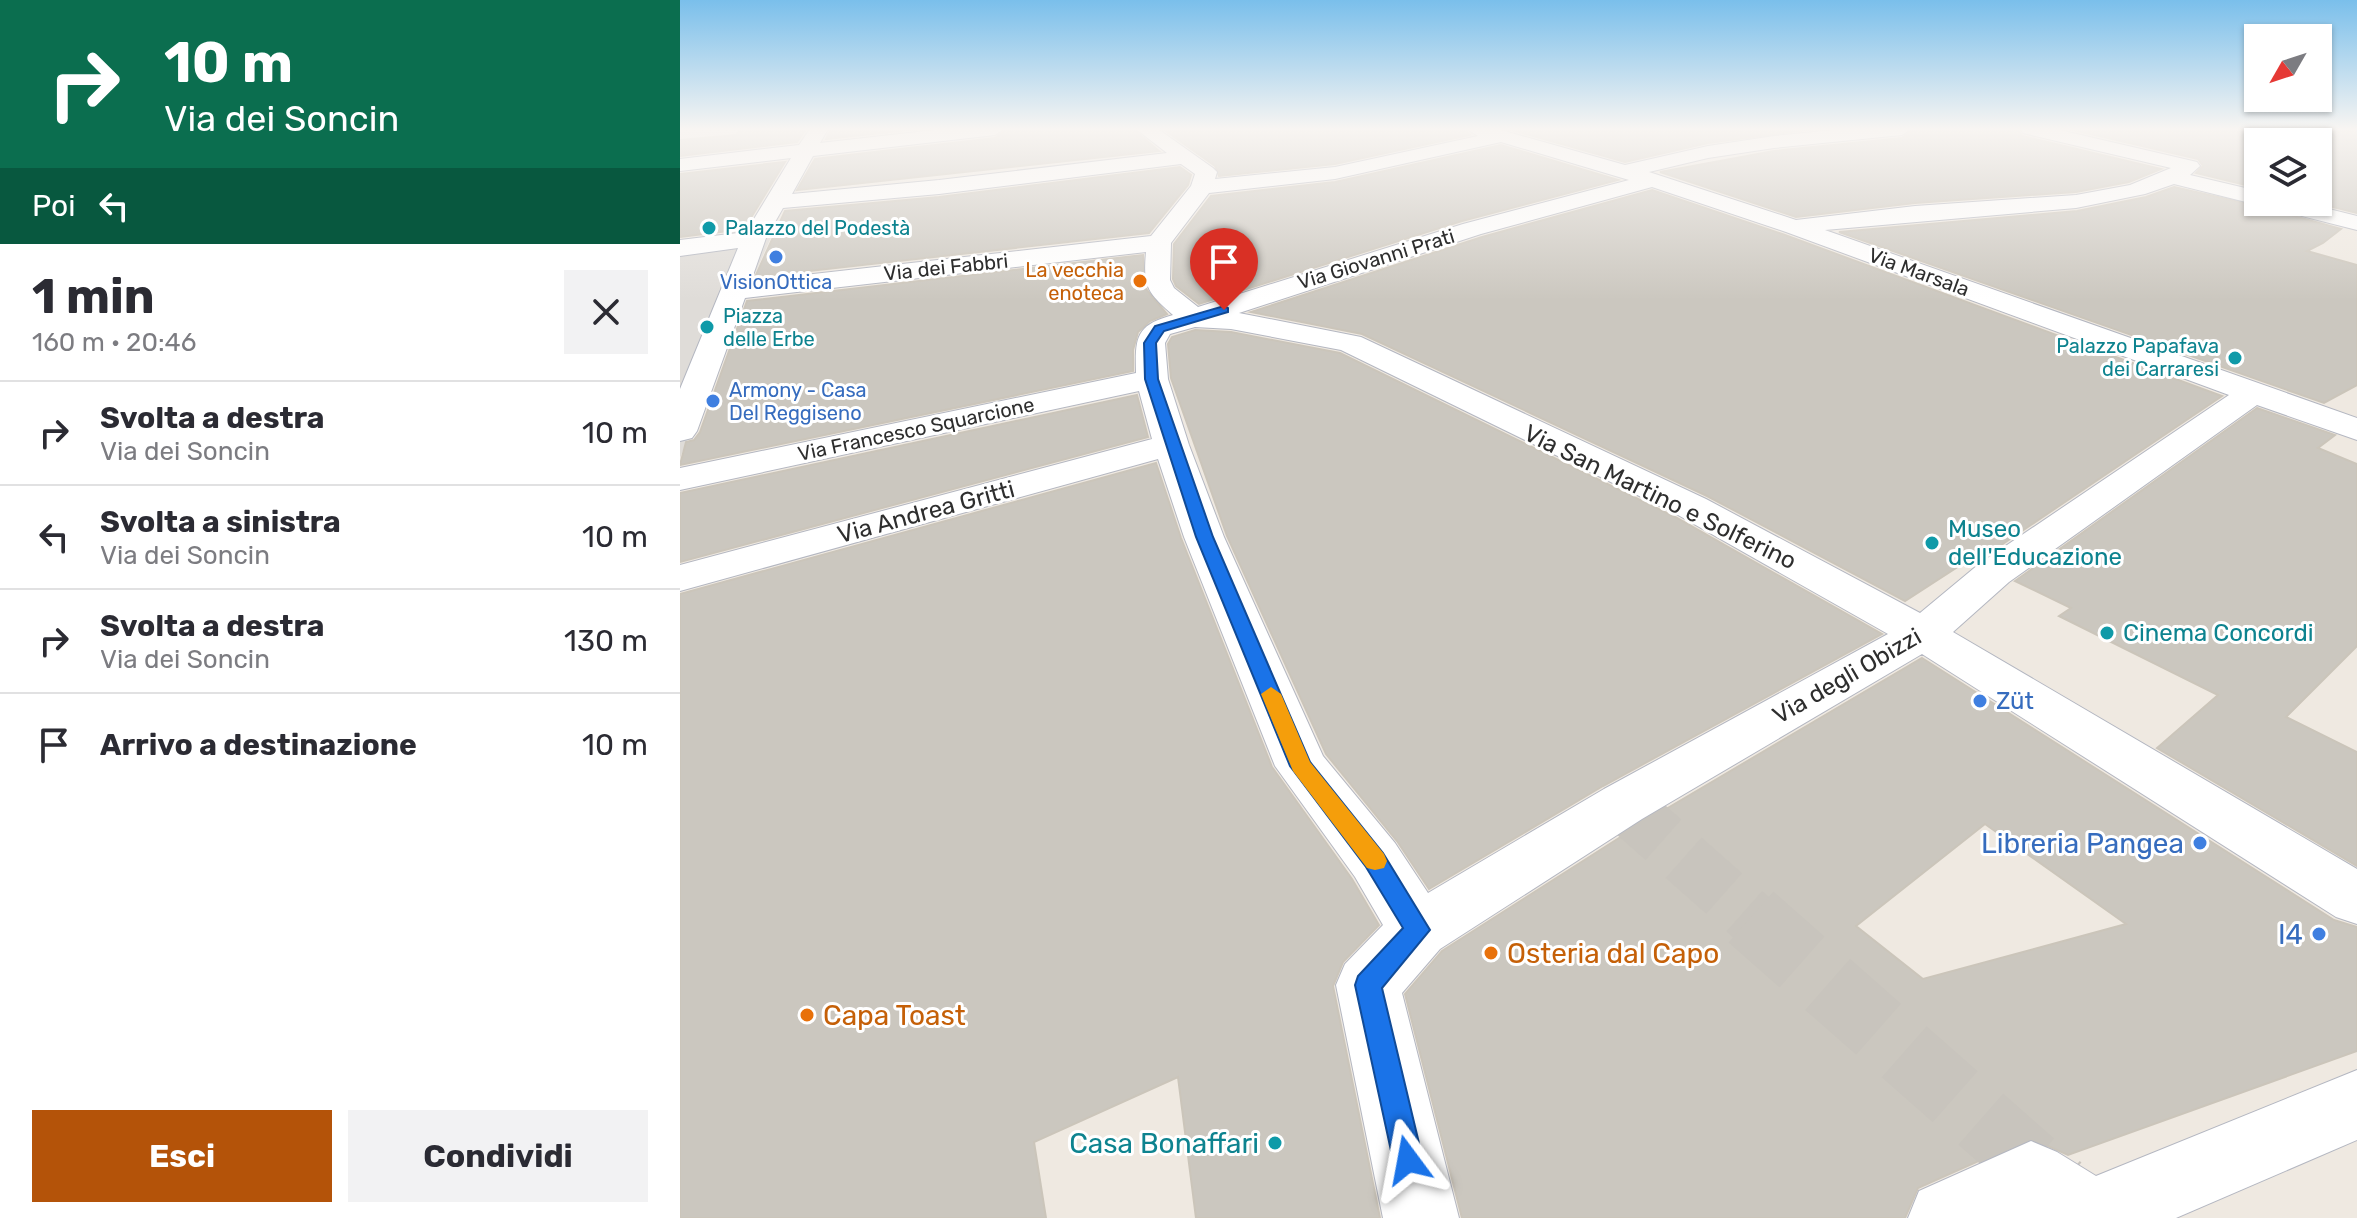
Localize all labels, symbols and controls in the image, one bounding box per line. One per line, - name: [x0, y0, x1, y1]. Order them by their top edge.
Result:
- north arrow: [2244, 24, 2332, 112]
- map controls: [2244, 24, 2332, 216]
- text: 10 m: [164, 30, 293, 96]
- icon: right: [32, 32, 136, 136]
- text: Via dei Soncin: [164, 97, 399, 140]
- button: layers: [2244, 128, 2332, 216]
- icon: left: [92, 184, 136, 228]
- text: Poi: [32, 188, 76, 224]
- place label: Palazzo del Podestà: [725, 216, 910, 240]
- marker: Palazzo del Podestà: [700, 219, 718, 237]
- street label: Via Giovanni Prati: [1295, 224, 1457, 294]
- pin: [1190, 228, 1258, 310]
- icon: arrive: [1202, 240, 1246, 284]
- street label: Via Marsala: [1865, 243, 1973, 301]
- marker: VisionOttica: [767, 248, 785, 266]
- street label: Via dei Fabbri: [883, 249, 1009, 285]
- place label: La vecchia enoteca: [1025, 258, 1124, 305]
- text: 1 min: [32, 268, 155, 325]
- button: close: [564, 270, 648, 354]
- place label: VisionOttica: [720, 270, 832, 294]
- marker: La vecchia enoteca: [1131, 272, 1149, 290]
- place label: Piazza delle Erbe: [723, 304, 815, 351]
- marker: Piazza delle Erbe: [698, 318, 716, 336]
- text: 160 m · 20:46: [32, 327, 196, 358]
- place label: Palazzo Papafava dei Carraresi: [2056, 334, 2219, 381]
- marker: Palazzo Papafava dei Carraresi: [2226, 349, 2244, 367]
- place label: Armony - Casa Del Reggiseno: [729, 378, 867, 425]
- marker: Armony - Casa Del Reggiseno: [704, 392, 722, 410]
- street label: Via Francesco Squarcione: [796, 392, 1036, 466]
- text: Svolta a destra: [100, 400, 325, 436]
- icon: right: [32, 411, 76, 455]
- text: 10 m: [582, 415, 648, 451]
- street label: Via San Martino e Solferino: [1519, 419, 1801, 575]
- text: Via dei Soncin: [100, 436, 270, 467]
- street label: Via Andrea Gritti: [834, 475, 1018, 549]
- text: Svolta a sinistra: [100, 504, 341, 540]
- icon: left: [32, 515, 76, 559]
- place label: Museo dell'Educazione: [1948, 515, 2122, 571]
- text: 10 m: [582, 519, 648, 555]
- marker: Museo dell'Educazione: [1923, 534, 1941, 552]
- text: Via dei Soncin: [100, 540, 270, 571]
- text: Svolta a destra: [100, 608, 325, 644]
- icon: right: [32, 619, 76, 663]
- place label: Cinema Concordi: [2123, 619, 2314, 647]
- street label: Via degli Obizzi: [1768, 622, 1926, 730]
- text: 130 m: [564, 623, 648, 659]
- marker: Cinema Concordi: [2098, 624, 2116, 642]
- text: Via dei Soncin: [100, 644, 270, 675]
- place label: Züt: [1996, 687, 2034, 715]
- marker: Züt: [1971, 692, 1989, 710]
- icon: arrive: [32, 723, 76, 767]
- text: Arrivo a destinazione: [100, 727, 417, 763]
- text: 10 m: [582, 727, 648, 763]
- place label: Libreria Pangea: [1981, 827, 2184, 860]
- marker: Libreria Pangea: [2191, 834, 2209, 852]
- place label: I4: [2278, 918, 2303, 951]
- marker: I4: [2310, 925, 2328, 943]
- place label: Osteria dal Capo: [1507, 937, 1719, 970]
- marker: Osteria dal Capo: [1482, 944, 1500, 962]
- place label: Capa Toast: [823, 999, 966, 1032]
- marker: Capa Toast: [798, 1006, 816, 1024]
- button: Esci: [32, 1110, 332, 1202]
- button: Condividi: [348, 1110, 648, 1202]
- position arrow: [1366, 1118, 1450, 1202]
- place label: Casa Bonaffari: [1069, 1127, 1259, 1160]
- marker: Casa Bonaffari: [1266, 1134, 1284, 1152]

